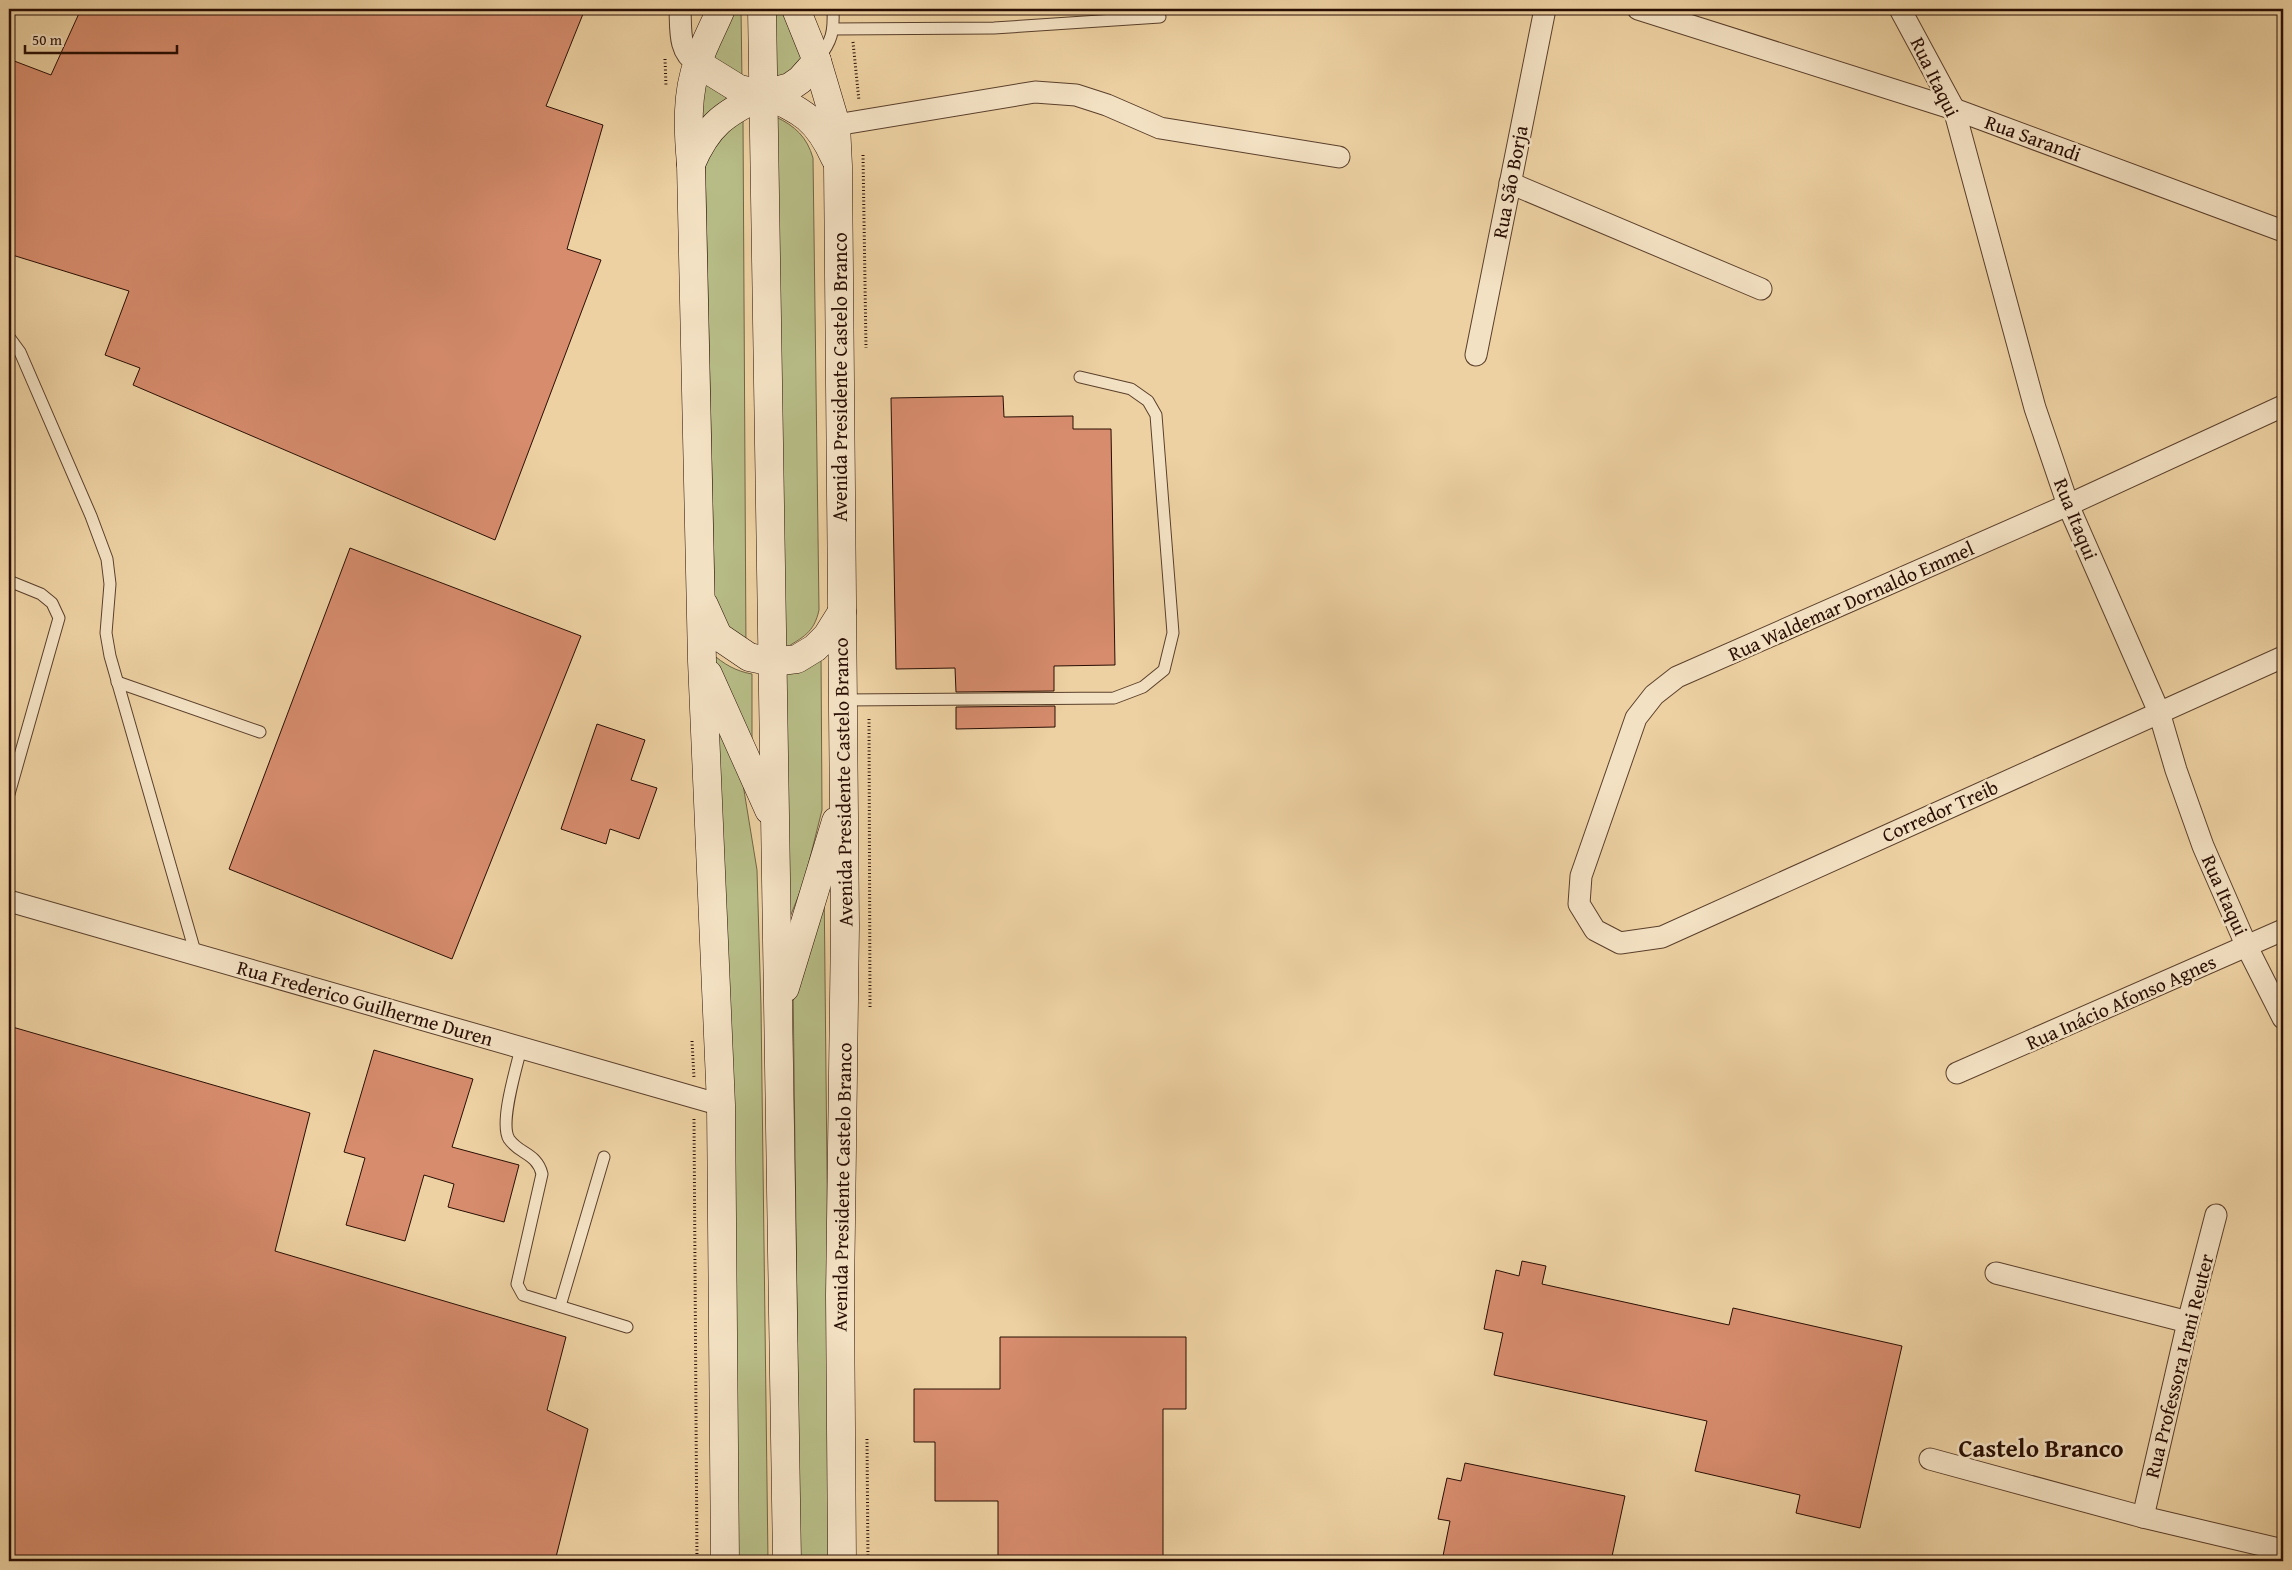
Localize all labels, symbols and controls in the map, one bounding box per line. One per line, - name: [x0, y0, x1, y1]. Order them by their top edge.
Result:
- scale bar: [25, 22, 178, 54]
- text: 50 m: [32, 29, 63, 50]
- street label: Rua Itaqui: [1904, 32, 1967, 122]
- street label: Rua Sarandi: [1981, 107, 2086, 168]
- street label: Rua São Borja: [1484, 122, 1535, 241]
- street label: Avenida Presidente Castelo Branco: [825, 232, 854, 522]
- street label: Rua Itaqui: [2047, 474, 2106, 564]
- street label: Rua Waldemar Dornaldo Emmel: [1723, 533, 1979, 668]
- street label: Avenida Presidente Castelo Branco: [825, 637, 860, 927]
- street label: Corredor Treib: [1877, 772, 2003, 849]
- street label: Rua Itaqui: [2195, 850, 2256, 940]
- street label: Rua Inácio Afonso Agnes: [2021, 947, 2221, 1057]
- street label: Rua Frederico Guilherme Duren: [234, 952, 497, 1053]
- street label: Avenida Presidente Castelo Branco: [824, 1042, 859, 1332]
- street label: Rua Professora Irani Reuter: [2137, 1251, 2220, 1481]
- district label: Castelo Branco: [1958, 1430, 2124, 1466]

